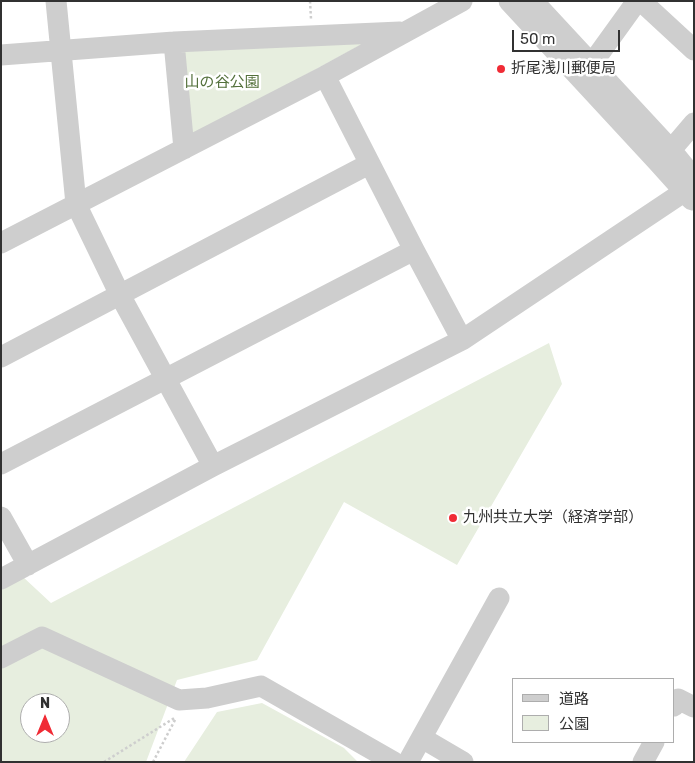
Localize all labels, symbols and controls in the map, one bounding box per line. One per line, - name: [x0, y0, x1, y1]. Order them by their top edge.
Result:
- scale bar: [515, 20, 622, 52]
- text: 50 m: [520, 30, 555, 48]
- place label: 折尾浅川郵便局: [511, 60, 616, 78]
- marker: 折尾浅川郵便局: [495, 63, 507, 75]
- park label: 山の谷公園: [185, 74, 259, 92]
- place label: 九州共立大学（経済学部）: [463, 509, 643, 527]
- marker: 九州共立大学（経済学部）: [447, 512, 459, 524]
- legend: [512, 678, 675, 743]
- text: 道路: [559, 690, 589, 708]
- north arrow: [20, 693, 70, 743]
- text: N: [40, 695, 50, 712]
- text: 公園: [559, 715, 589, 733]

